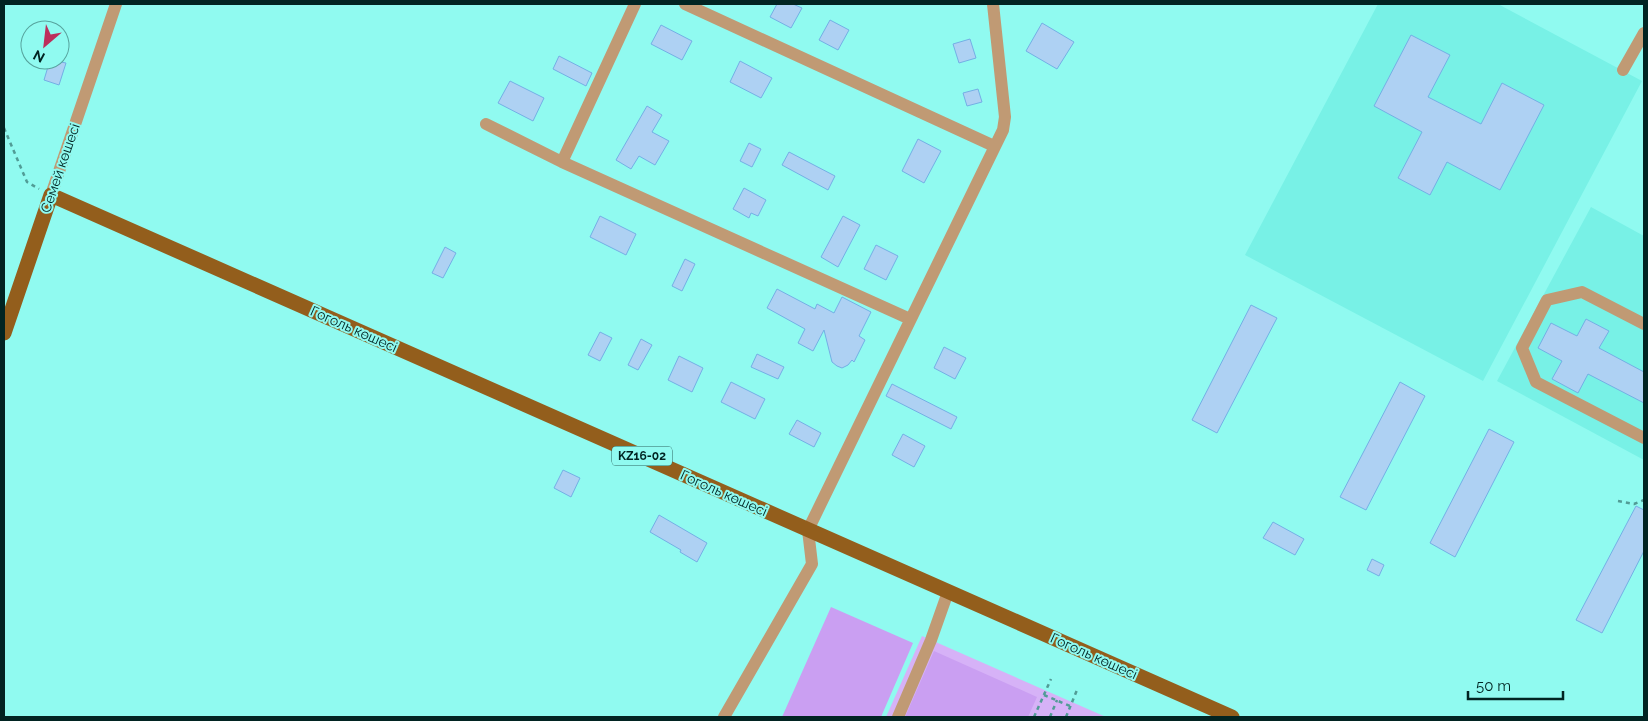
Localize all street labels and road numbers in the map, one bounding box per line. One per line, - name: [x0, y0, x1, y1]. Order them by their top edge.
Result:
- street label: Семей көшесі: [37, 121, 83, 215]
- street label: Гоголь көшесі: [308, 303, 400, 355]
- road number: KZ16-02: [612, 446, 672, 466]
- street label: Гоголь көшесі: [678, 467, 770, 519]
- street label: Гоголь көшесі: [1048, 630, 1140, 682]

